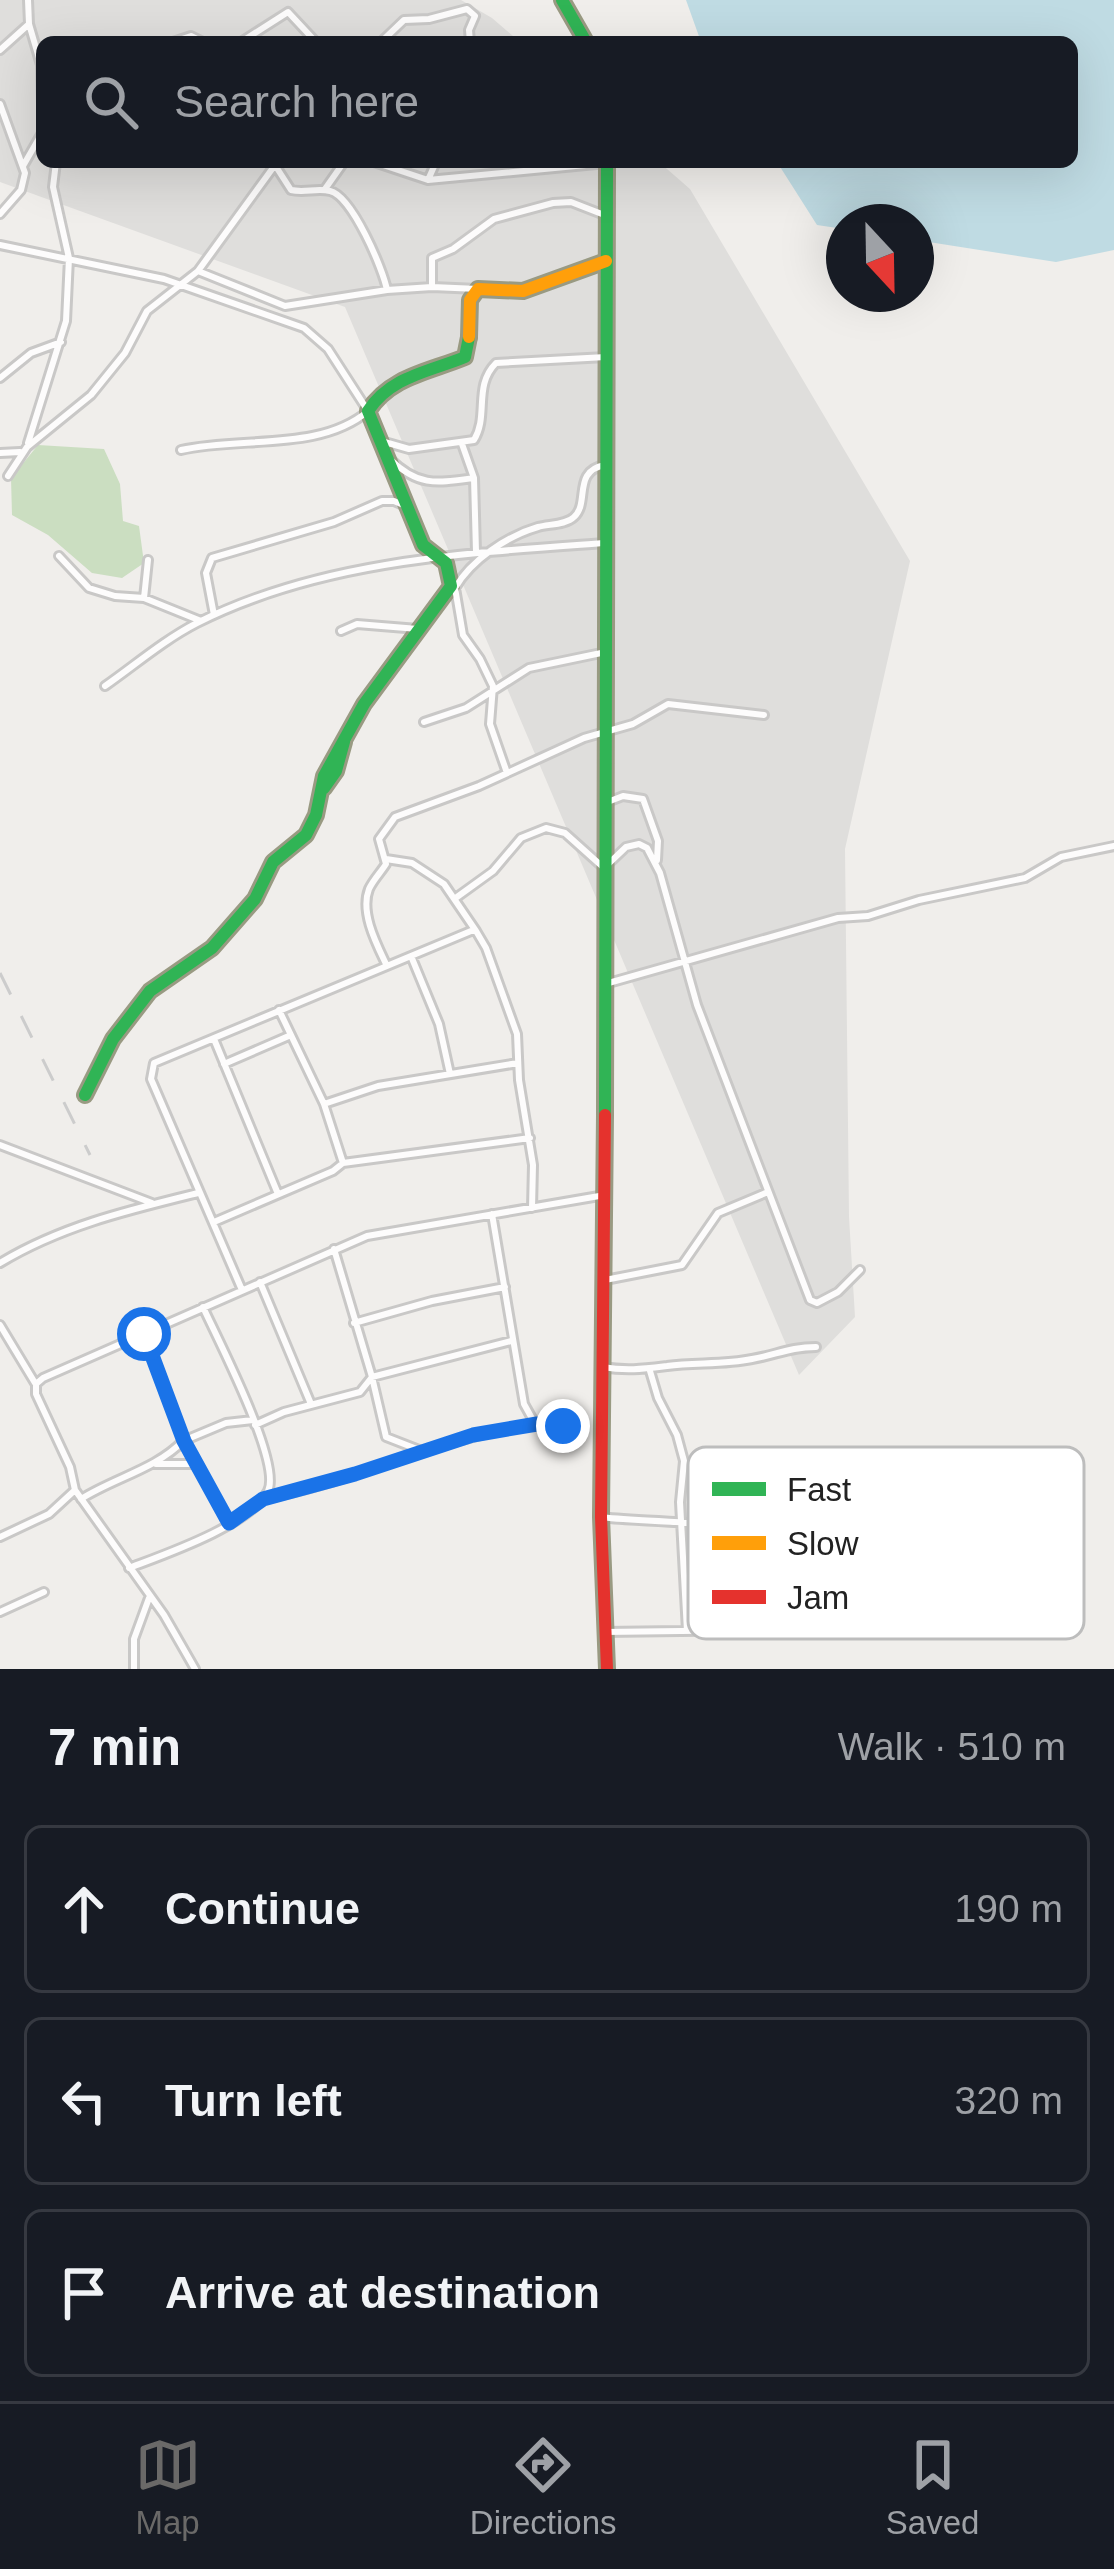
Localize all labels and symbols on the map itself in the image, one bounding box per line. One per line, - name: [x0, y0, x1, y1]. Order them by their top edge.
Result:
- north arrow: [826, 204, 934, 312]
- route start: [117, 1307, 171, 1361]
- route end: [536, 1399, 590, 1453]
- legend: [688, 1447, 1084, 1639]
- text: Fast: [787, 1471, 851, 1508]
- text: Slow: [787, 1525, 859, 1562]
- text: Jam: [787, 1579, 849, 1616]

